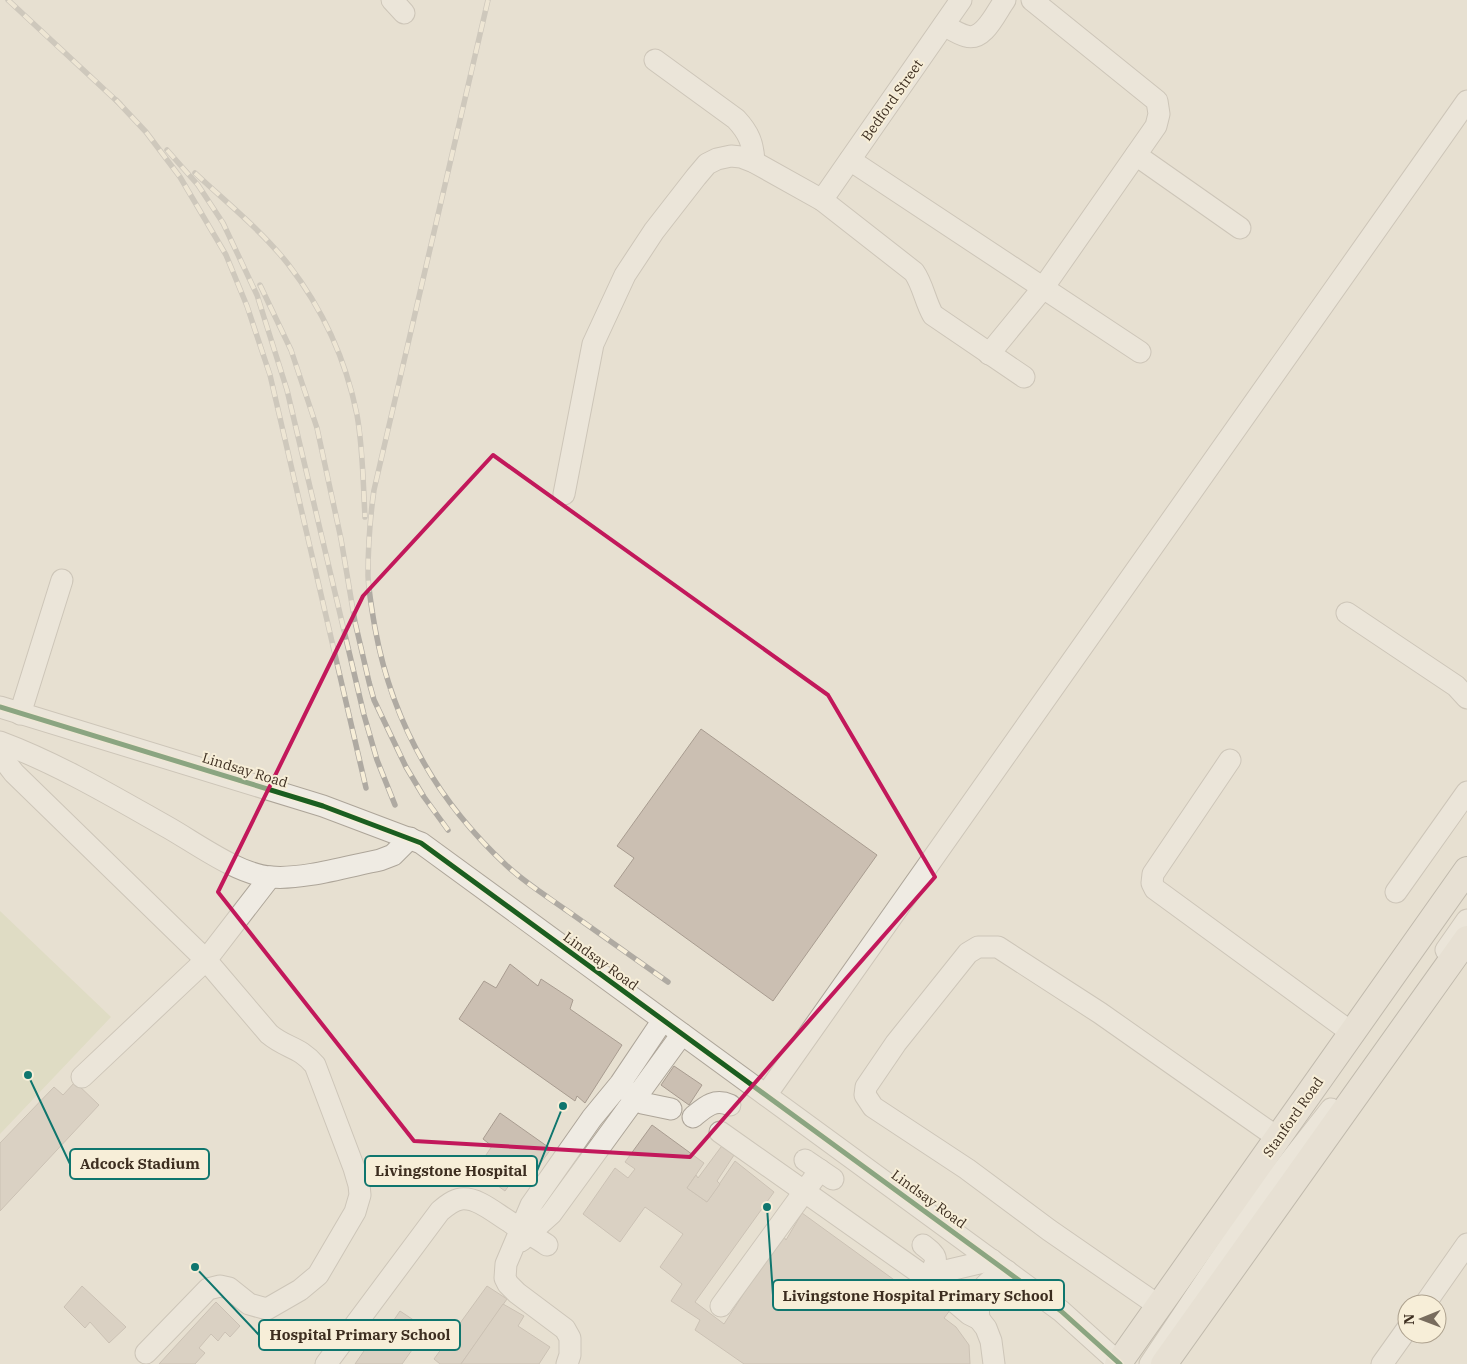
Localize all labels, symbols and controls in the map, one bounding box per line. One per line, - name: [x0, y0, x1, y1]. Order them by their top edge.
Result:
- street label: Bedford Street: [857, 56, 927, 144]
- street label: Lindsay Road: [200, 748, 290, 792]
- street label: Lindsay Road: [560, 928, 643, 995]
- street label: Stanford Road: [1259, 1073, 1328, 1161]
- callout: Adcock Stadium: [70, 1149, 209, 1179]
- text: Adcock Stadium: [80, 1154, 200, 1173]
- callout: Livingstone Hospital: [365, 1156, 537, 1186]
- text: Livingstone Hospital: [375, 1161, 527, 1180]
- street label: Lindsay Road: [888, 1166, 971, 1233]
- callout: Livingstone Hospital Primary School: [773, 1280, 1064, 1310]
- text: Livingstone Hospital Primary School: [783, 1286, 1054, 1305]
- north arrow: [1397, 1294, 1447, 1344]
- text: N: [1400, 1314, 1418, 1325]
- callout: Hospital Primary School: [259, 1320, 460, 1350]
- text: Hospital Primary School: [270, 1325, 451, 1344]

